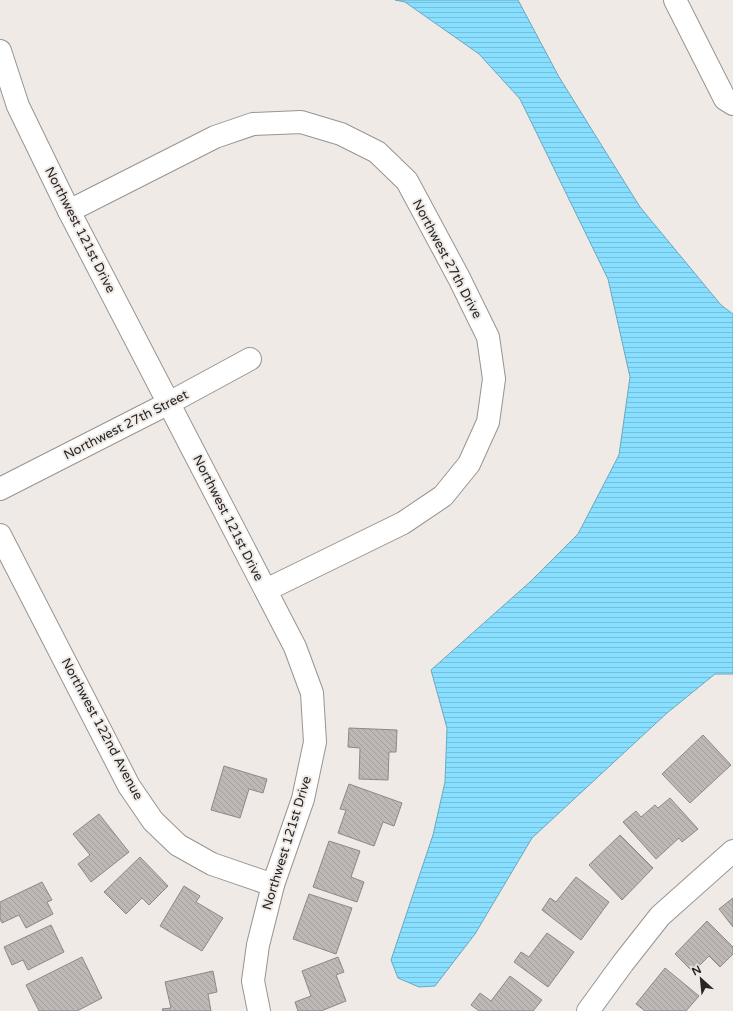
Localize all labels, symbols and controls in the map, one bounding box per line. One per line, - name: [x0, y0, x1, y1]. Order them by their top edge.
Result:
- street label: Northwest 121st Drive: [41, 164, 119, 296]
- street label: Northwest 27th Drive: [409, 197, 485, 321]
- street label: Northwest 27th Street: [61, 387, 191, 463]
- street label: Northwest 121st Drive: [189, 452, 267, 584]
- street label: Northwest 122nd Avenue: [58, 655, 146, 803]
- street label: Northwest 121st Drive: [259, 774, 315, 912]
- north arrow: [681, 959, 721, 999]
- text: N: [690, 963, 704, 978]

